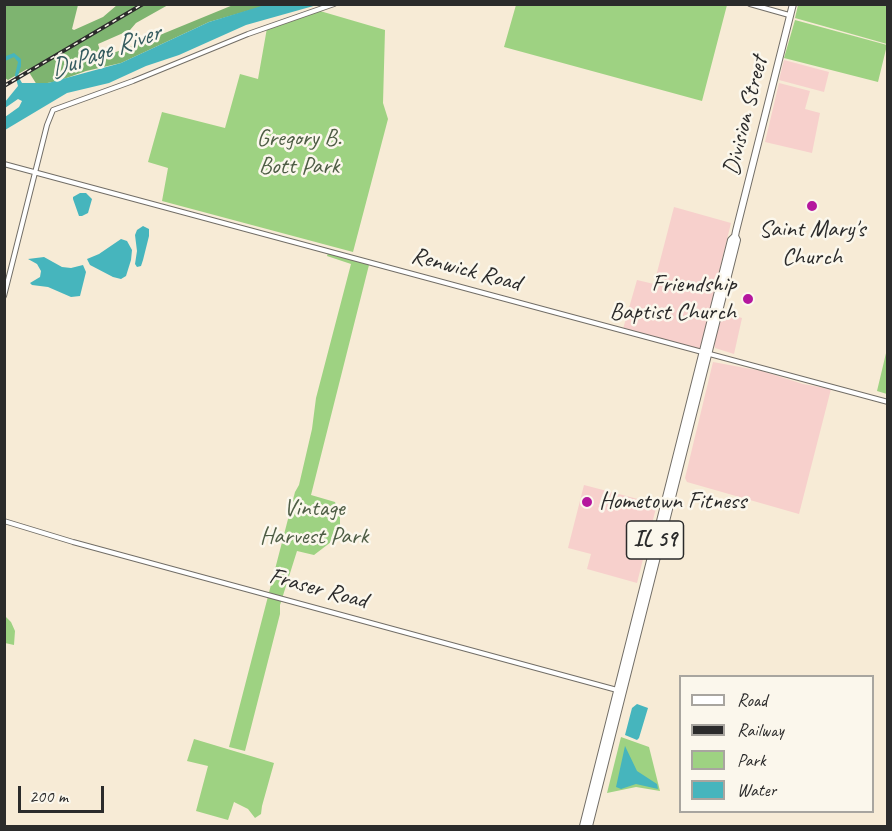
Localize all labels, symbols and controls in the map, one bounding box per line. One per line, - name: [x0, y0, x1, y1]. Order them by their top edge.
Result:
- water label: DuPage River: [46, 18, 164, 86]
- street label: Division Street: [717, 54, 775, 178]
- park label: Gregory B. Bott Park: [257, 125, 341, 181]
- marker: Saint Mary's Church: [805, 199, 819, 213]
- place label: Saint Mary's Church: [759, 216, 865, 272]
- street label: Renwick Road: [408, 242, 524, 298]
- place label: Friendship Baptist Church: [610, 271, 736, 327]
- marker: Friendship Baptist Church: [741, 292, 755, 306]
- place label: Hometown Fitness: [599, 488, 746, 516]
- park label: Vintage Harvest Park: [260, 495, 368, 551]
- marker: Hometown Fitness: [580, 495, 594, 509]
- road number: IL 59: [626, 521, 684, 559]
- street label: Fraser Road: [266, 562, 370, 616]
- legend: [679, 675, 874, 813]
- text: Road: [737, 689, 767, 711]
- text: Railway: [737, 719, 784, 741]
- text: Park: [737, 749, 766, 771]
- scale bar: [21, 774, 106, 812]
- text: Water: [737, 779, 776, 801]
- text: 200 m: [29, 785, 68, 807]

